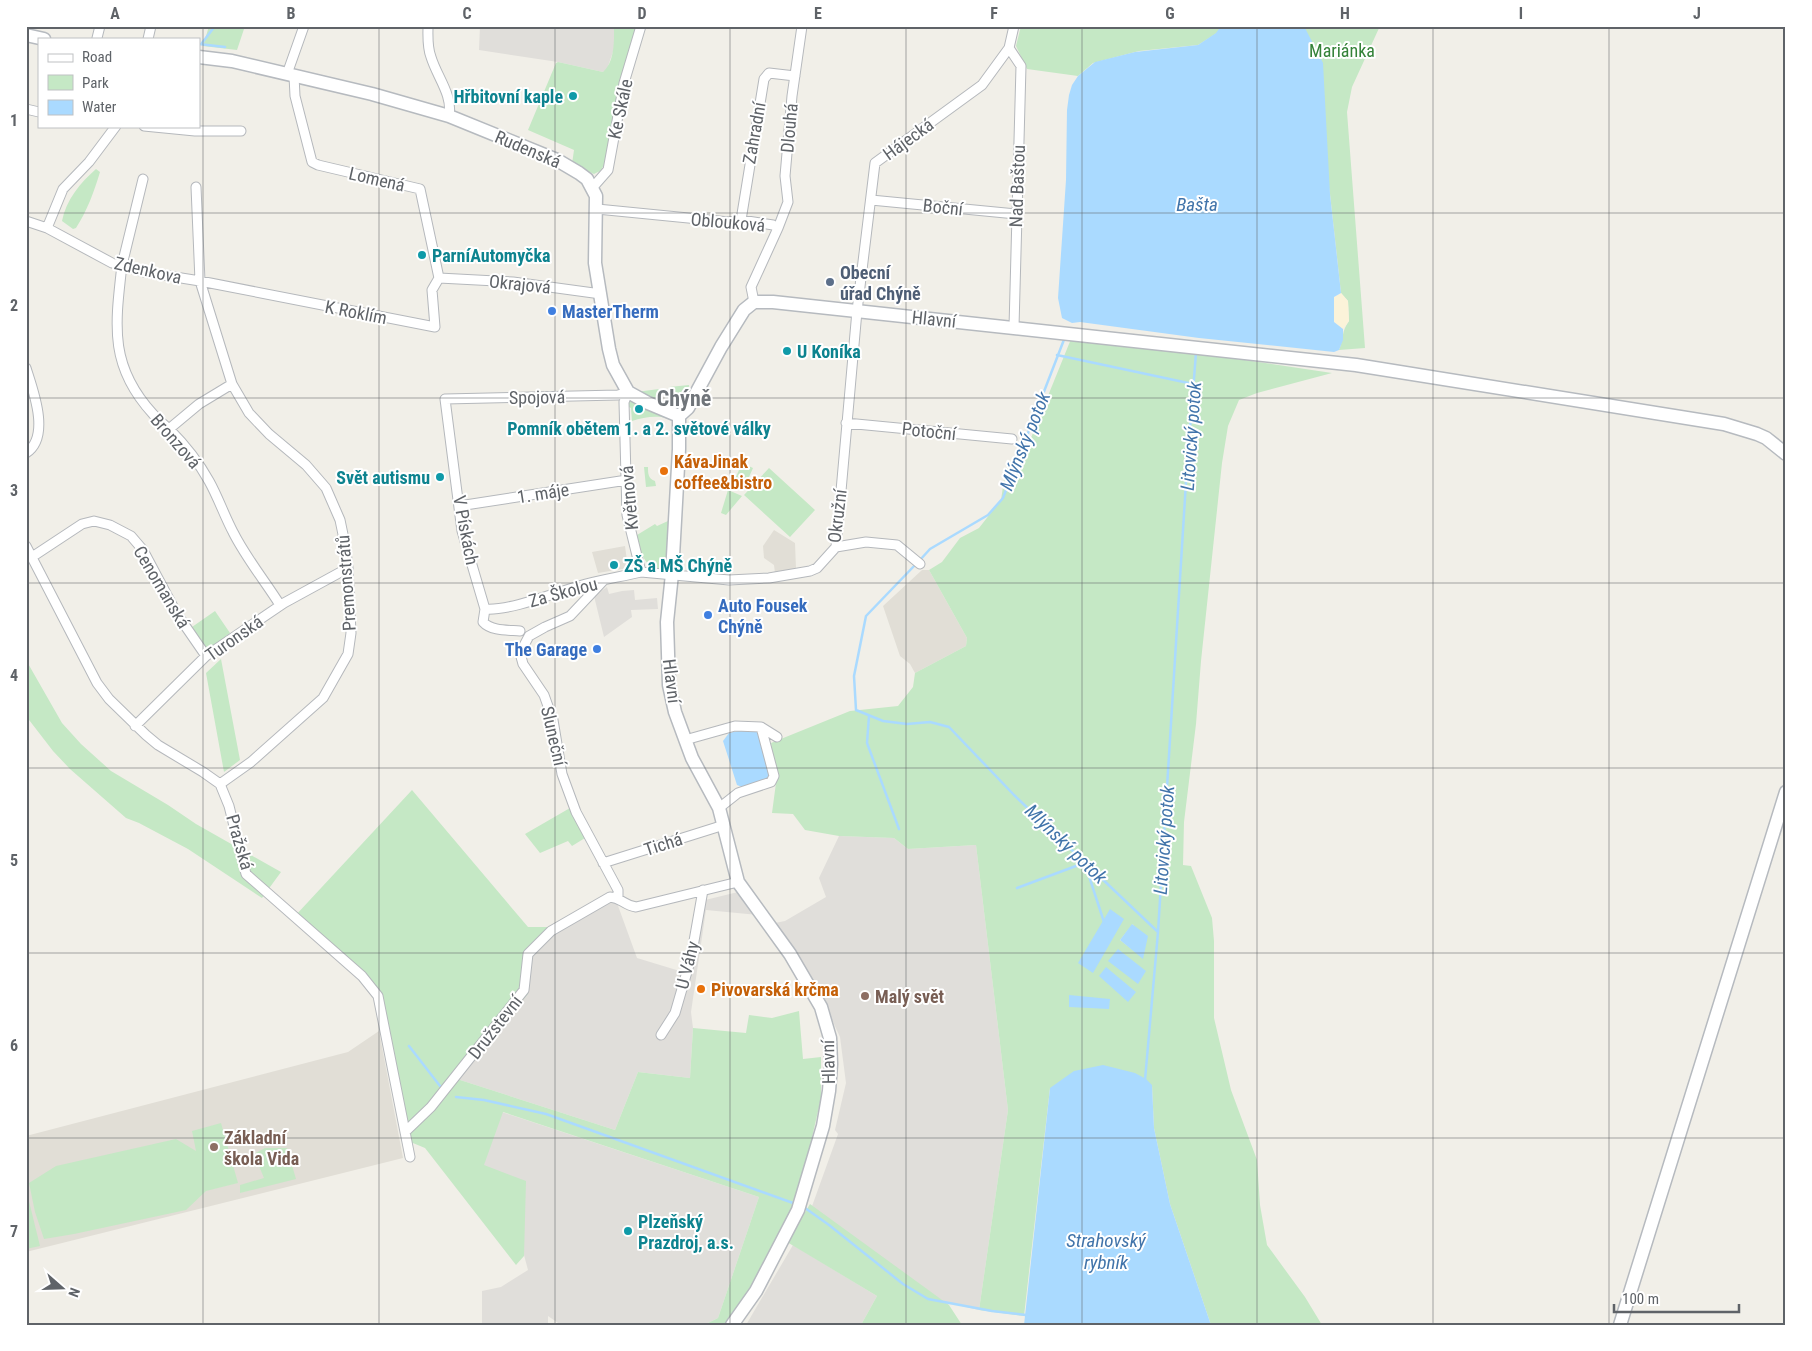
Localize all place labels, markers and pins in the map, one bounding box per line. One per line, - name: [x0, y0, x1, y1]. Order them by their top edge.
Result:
- place label: Hřbitovní kaple: [454, 86, 563, 107]
- marker: Hřbitovní kaple: [567, 90, 579, 102]
- place label: ParníAutomyčka: [432, 245, 550, 266]
- marker: ParníAutomyčka: [416, 249, 428, 261]
- place label: Obecní úřad Chýně: [840, 262, 921, 304]
- marker: Obecní úřad Chýně: [824, 276, 836, 288]
- place label: MasterTherm: [562, 301, 659, 322]
- marker: MasterTherm: [546, 305, 558, 317]
- place label: U Koníka: [797, 341, 861, 362]
- marker: U Koníka: [781, 345, 793, 357]
- marker: Pomník obětem 1. a 2. světové války: [633, 403, 645, 415]
- place label: Pomník obětem 1. a 2. světové války: [507, 418, 771, 439]
- place label: KávaJinak coffee&bistro: [674, 451, 772, 493]
- marker: KávaJinak coffee&bistro: [658, 465, 670, 477]
- place label: Svět autismu: [336, 467, 430, 488]
- marker: Svět autismu: [434, 471, 446, 483]
- place label: ZŠ a MŠ Chýně: [624, 555, 733, 576]
- marker: ZŠ a MŠ Chýně: [608, 559, 620, 571]
- place label: Auto Fousek Chýně: [718, 595, 808, 637]
- marker: Auto Fousek Chýně: [702, 609, 714, 621]
- place label: The Garage: [505, 639, 587, 660]
- marker: The Garage: [591, 643, 603, 655]
- place label: Pivovarská krčma: [711, 979, 839, 1000]
- marker: Pivovarská krčma: [695, 983, 707, 995]
- place label: Malý svět: [875, 986, 945, 1007]
- marker: Malý svět: [859, 990, 871, 1002]
- place label: Základní škola Vida: [224, 1127, 299, 1169]
- marker: Základní škola Vida: [208, 1141, 220, 1153]
- place label: Plzeňský Prazdroj, a.s.: [638, 1211, 734, 1253]
- marker: Plzeňský Prazdroj, a.s.: [622, 1225, 634, 1237]

